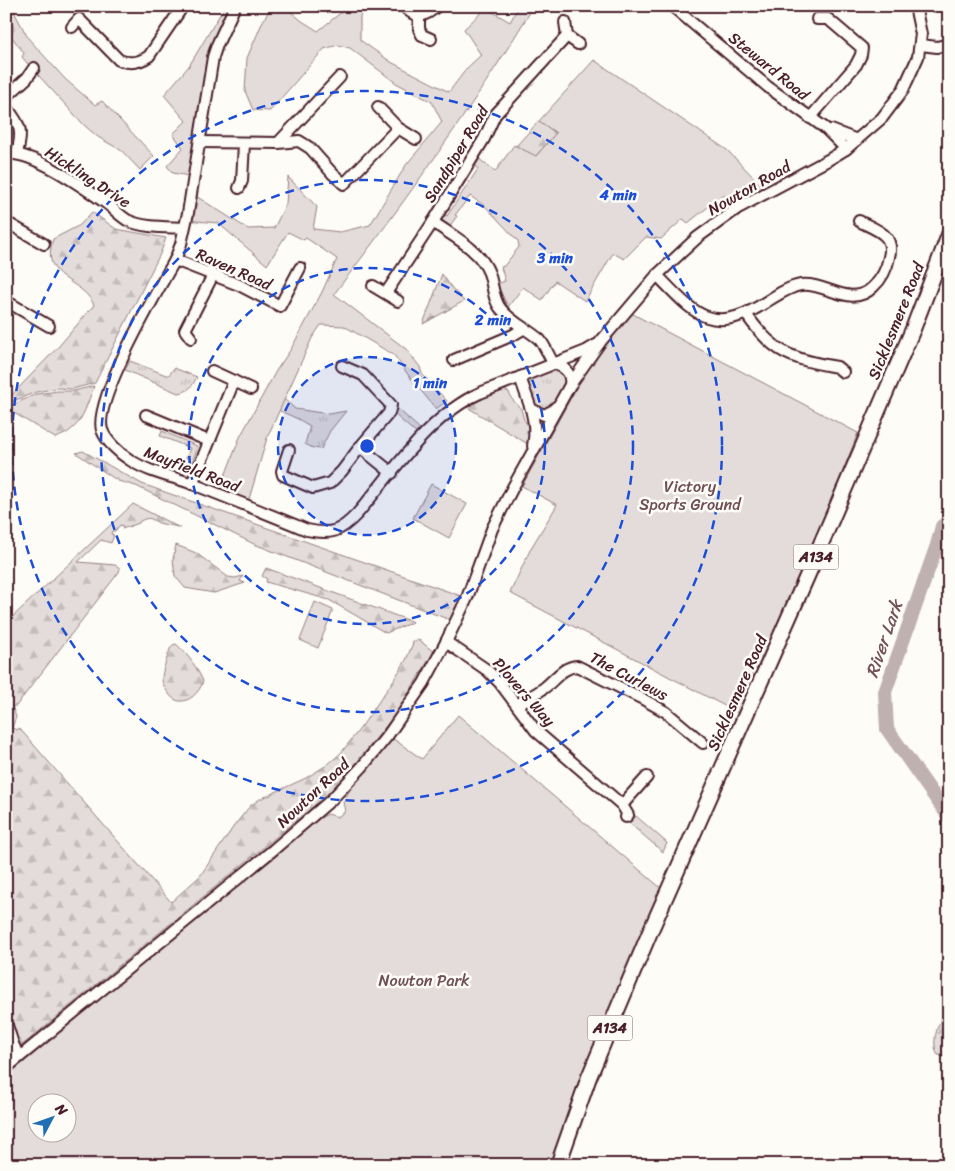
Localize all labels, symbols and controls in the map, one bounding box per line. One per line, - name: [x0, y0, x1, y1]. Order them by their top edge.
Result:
- street label: Steward Road: [722, 24, 817, 109]
- street label: Sandpiper Road: [415, 98, 497, 208]
- street label: Hickling Drive: [39, 138, 137, 216]
- street label: Nowton Road: [702, 152, 798, 224]
- text: 4 min: [598, 182, 637, 208]
- street label: Raven Road: [191, 239, 278, 299]
- text: 3 min: [536, 245, 574, 271]
- street label: Sicklesmere Road: [859, 256, 933, 384]
- text: 2 min: [474, 307, 512, 333]
- text: 1 min: [413, 370, 448, 396]
- street label: Mayfield Road: [140, 437, 246, 501]
- centre of rings: [358, 437, 376, 455]
- park label: Victory Sports Ground: [639, 472, 742, 519]
- road number: A134: [794, 544, 838, 570]
- water label: River Lark: [856, 594, 913, 682]
- street label: Sicklesmere Road: [698, 629, 776, 756]
- street label: The Curlews: [584, 643, 674, 709]
- street label: Plovers Way: [485, 650, 563, 734]
- street label: Nowton Road: [269, 750, 358, 835]
- park label: Nowton Park: [378, 966, 470, 995]
- road number: A134: [588, 1016, 632, 1040]
- north arrow: [28, 1094, 78, 1144]
- text: N: [48, 1097, 74, 1122]

